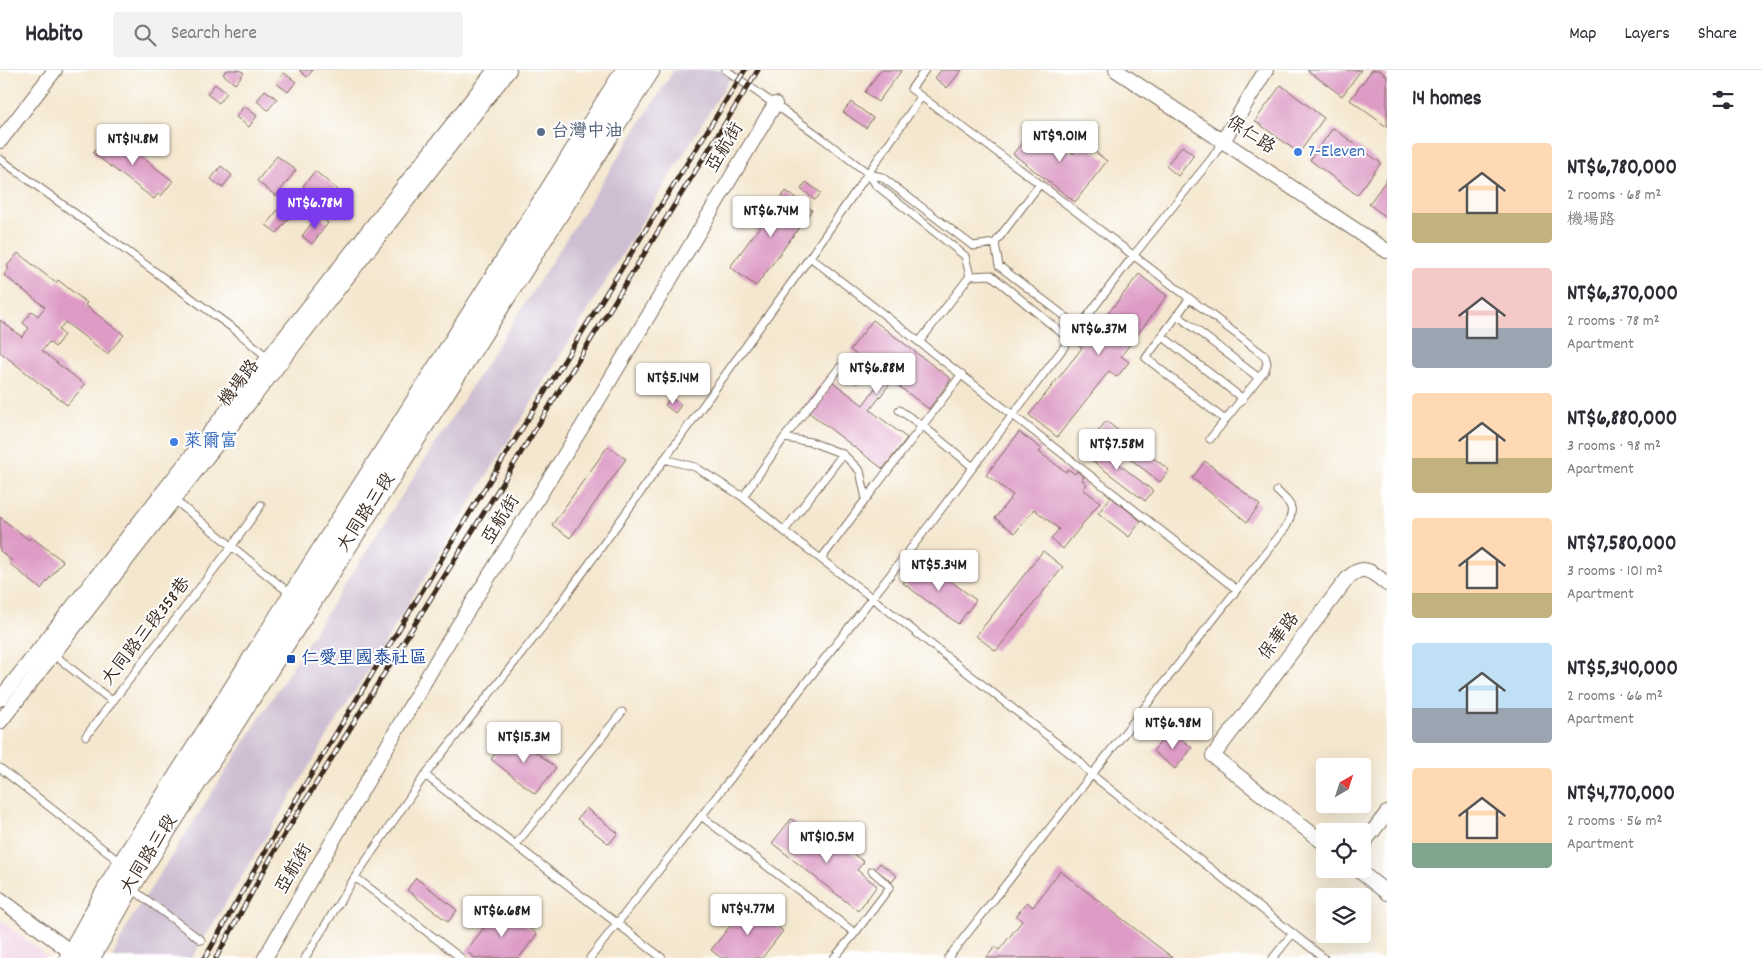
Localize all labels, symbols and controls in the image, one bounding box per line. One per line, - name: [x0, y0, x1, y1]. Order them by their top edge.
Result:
- search box: [113, 12, 463, 57]
- text: Habito: [25, 18, 83, 52]
- icon: search: [131, 21, 159, 49]
- text: Search here: [171, 21, 257, 48]
- text: Map: [1569, 22, 1596, 47]
- text: Layers: [1624, 22, 1670, 47]
- text: Share: [1698, 22, 1737, 47]
- text: 14 homes: [1412, 85, 1482, 115]
- icon: filters: [1709, 86, 1737, 114]
- street label: 保仁路: [1221, 111, 1279, 161]
- street label: 亞航街: [701, 118, 751, 178]
- place label: 台灣中油: [551, 120, 623, 145]
- pin: NT$9.01M: [1008, 121, 1112, 163]
- pin: NT$14.8M: [81, 124, 185, 166]
- text: NT$9.01M: [1033, 125, 1087, 148]
- marker: 台灣中油: [535, 126, 547, 138]
- text: NT$14.8M: [107, 128, 159, 151]
- place label: 7-Eleven: [1308, 140, 1365, 165]
- marker: 7-Eleven: [1292, 146, 1304, 158]
- text: NT$6,780,000: [1567, 154, 1677, 184]
- icon: home: [1452, 163, 1512, 223]
- text: 2 rooms · 68 m²: [1567, 184, 1661, 207]
- pin: NT$6.78M: [263, 188, 367, 230]
- text: NT$6.78M: [288, 192, 342, 215]
- pin: NT$6.74M: [719, 196, 823, 238]
- text: NT$6.74M: [743, 200, 799, 223]
- text: 機場路: [1567, 209, 1615, 232]
- text: NT$6,370,000: [1567, 280, 1678, 310]
- icon: home: [1452, 288, 1512, 348]
- text: 2 rooms · 78 m²: [1567, 310, 1660, 333]
- pin: NT$6.37M: [1047, 314, 1151, 356]
- text: NT$6.37M: [1071, 318, 1127, 341]
- text: Apartment: [1567, 333, 1634, 356]
- pin: NT$6.88M: [825, 352, 929, 395]
- street label: 機場路: [214, 355, 266, 413]
- text: NT$6.88M: [849, 357, 905, 380]
- pin: NT$5.14M: [621, 362, 725, 405]
- text: NT$5.14M: [647, 367, 699, 390]
- text: NT$6,880,000: [1567, 405, 1677, 435]
- icon: home: [1452, 413, 1512, 473]
- pin: NT$7.58M: [1065, 428, 1169, 471]
- place label: 萊爾富: [184, 430, 238, 455]
- text: NT$7.58M: [1090, 433, 1144, 456]
- text: 3 rooms · 98 m²: [1567, 435, 1661, 458]
- marker: 萊爾富: [168, 436, 180, 448]
- text: Apartment: [1567, 458, 1634, 481]
- street label: 大同路三段: [332, 468, 402, 558]
- street label: 亞航街: [477, 490, 527, 550]
- text: NT$7,580,000: [1567, 530, 1676, 560]
- icon: home: [1452, 538, 1512, 598]
- pin: NT$5.34M: [887, 550, 991, 592]
- text: NT$5.34M: [911, 554, 967, 577]
- text: 3 rooms · 101 m²: [1567, 560, 1663, 583]
- street label: 大同路三段358巷: [97, 572, 197, 692]
- text: Apartment: [1567, 583, 1634, 606]
- street label: 保華路: [1254, 608, 1306, 666]
- place label: 仁愛里國泰社區: [301, 647, 427, 672]
- marker: 仁愛里國泰社區: [285, 653, 297, 665]
- text: NT$5,340,000: [1567, 655, 1678, 685]
- icon: home: [1452, 663, 1512, 723]
- text: 2 rooms · 66 m²: [1567, 685, 1663, 708]
- pin: NT$6.98M: [1121, 708, 1225, 750]
- text: Apartment: [1567, 708, 1634, 731]
- text: NT$6.98M: [1145, 712, 1201, 735]
- pin: NT$15.3M: [472, 722, 576, 764]
- text: NT$15.3M: [498, 726, 550, 749]
- north arrow: [1316, 758, 1371, 812]
- map controls: [1316, 758, 1371, 943]
- text: NT$4,770,000: [1567, 780, 1675, 810]
- icon: home: [1452, 788, 1512, 848]
- street label: 大同路三段: [116, 810, 184, 900]
- text: 2 rooms · 56 m²: [1567, 810, 1662, 833]
- pin: NT$10.5M: [775, 822, 879, 864]
- button: locate: [1316, 823, 1371, 878]
- text: NT$10.5M: [800, 826, 854, 849]
- text: Apartment: [1567, 833, 1634, 856]
- street label: 亞航街: [271, 839, 319, 899]
- button: layers: [1316, 888, 1371, 943]
- pin: NT$4.77M: [696, 894, 800, 936]
- pin: NT$6.68M: [450, 896, 554, 938]
- text: NT$4.77M: [721, 898, 775, 921]
- text: NT$6.68M: [474, 900, 530, 923]

